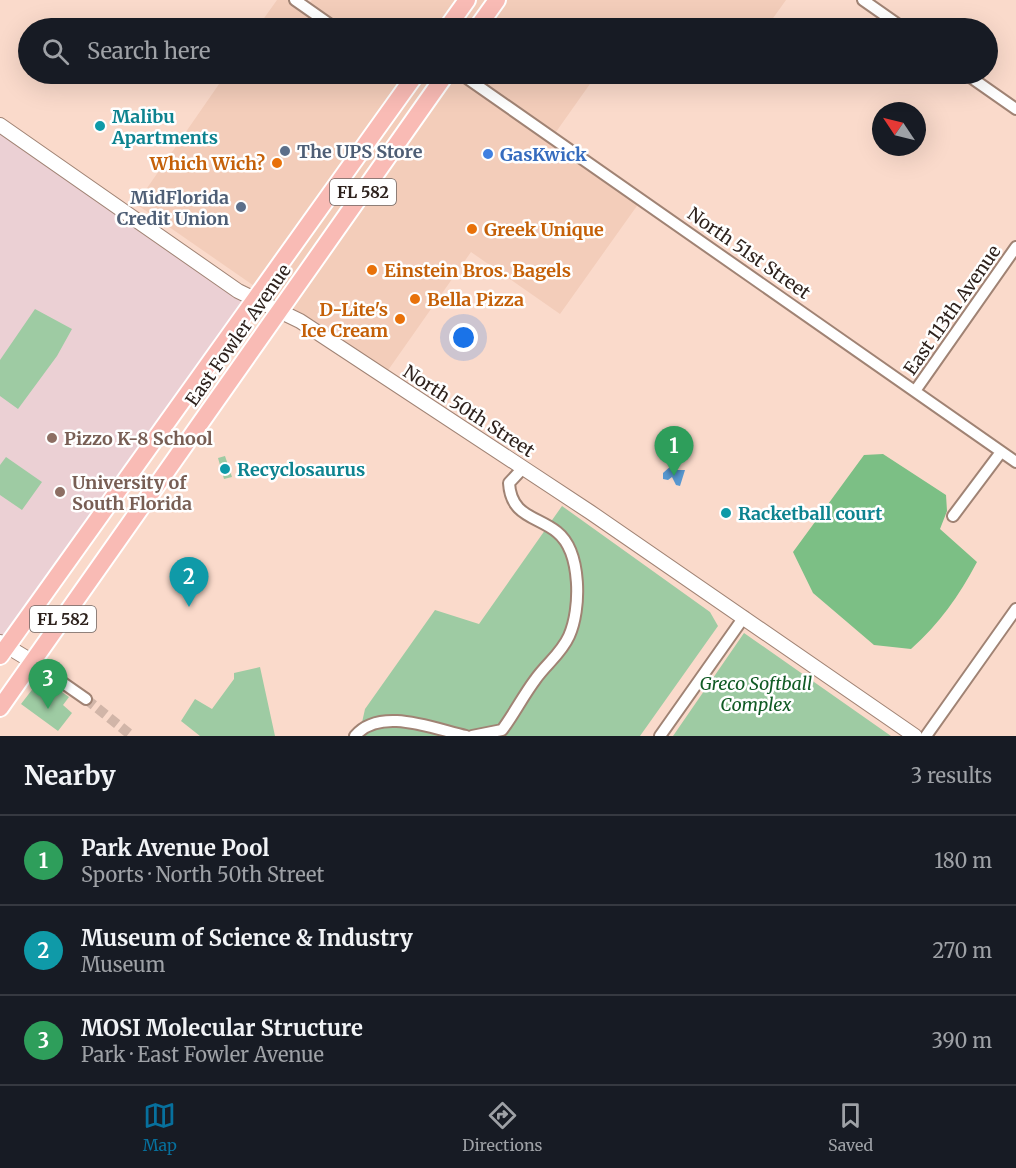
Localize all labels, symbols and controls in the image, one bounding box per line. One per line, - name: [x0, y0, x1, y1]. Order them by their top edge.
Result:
- search box: [18, 18, 998, 84]
- icon: search: [39, 35, 72, 68]
- text: Search here: [87, 37, 210, 65]
- north arrow: [872, 102, 926, 156]
- place label: Malibu Apartments: [111, 105, 218, 149]
- marker: Malibu Apartments: [93, 119, 107, 133]
- place label: The UPS Store: [297, 140, 423, 163]
- place label: GasKwick: [500, 143, 587, 166]
- marker: The UPS Store: [278, 144, 292, 158]
- marker: GasKwick: [481, 147, 495, 161]
- place label: Which Wich?: [149, 152, 265, 175]
- marker: Which Wich?: [270, 156, 284, 170]
- road number: FL 582: [330, 179, 396, 205]
- place label: MidFlorida Credit Union: [117, 186, 229, 230]
- marker: MidFlorida Credit Union: [234, 200, 248, 214]
- street label: North 51st Street: [683, 202, 815, 304]
- place label: Greek Unique: [484, 218, 604, 241]
- marker: Greek Unique: [465, 222, 479, 236]
- street label: East 113th Avenue: [899, 241, 1005, 379]
- place label: Einstein Bros. Bagels: [384, 259, 571, 282]
- street label: East Fowler Avenue: [180, 260, 296, 410]
- marker: Einstein Bros. Bagels: [365, 263, 379, 277]
- place label: Bella Pizza: [427, 288, 524, 311]
- marker: Bella Pizza: [408, 292, 422, 306]
- place label: D-Lite's Ice Cream: [301, 298, 388, 342]
- marker: D-Lite's Ice Cream: [393, 312, 407, 326]
- your location: [449, 323, 478, 352]
- street label: North 50th Street: [399, 360, 539, 462]
- pin: 1: [654, 426, 694, 476]
- place label: Pizzo K-8 School: [64, 427, 213, 450]
- marker: Pizzo K-8 School: [45, 431, 59, 445]
- place label: Recyclosaurus: [237, 458, 365, 481]
- marker: Recyclosaurus: [218, 462, 232, 476]
- place label: University of South Florida: [72, 471, 192, 515]
- marker: University of South Florida: [53, 485, 67, 499]
- place label: Racketball court: [738, 502, 883, 525]
- marker: Racketball court: [719, 506, 733, 520]
- pin: 2: [170, 558, 208, 607]
- road number: FL 582: [30, 606, 96, 632]
- pin: 3: [28, 660, 68, 709]
- park label: Greco Softball Complex: [700, 672, 812, 716]
- text: Nearby: [24, 759, 116, 792]
- text: 3 results: [911, 763, 992, 788]
- text: Park Avenue Pool: [81, 834, 269, 862]
- text: 1: [39, 848, 48, 873]
- text: 180 m: [934, 848, 992, 873]
- text: Sports · North 50th Street: [81, 862, 324, 887]
- text: Museum of Science & Industry: [81, 924, 413, 952]
- text: 2: [38, 938, 49, 963]
- text: 270 m: [932, 938, 992, 963]
- text: Museum: [81, 952, 165, 977]
- text: MOSI Molecular Structure: [81, 1014, 363, 1042]
- text: 3: [38, 1028, 49, 1053]
- text: 390 m: [932, 1028, 992, 1053]
- text: Park · East Fowler Avenue: [81, 1042, 324, 1067]
- tab: Map: [143, 1099, 177, 1155]
- tab: Directions: [462, 1099, 542, 1155]
- tab: Saved: [828, 1099, 873, 1155]

